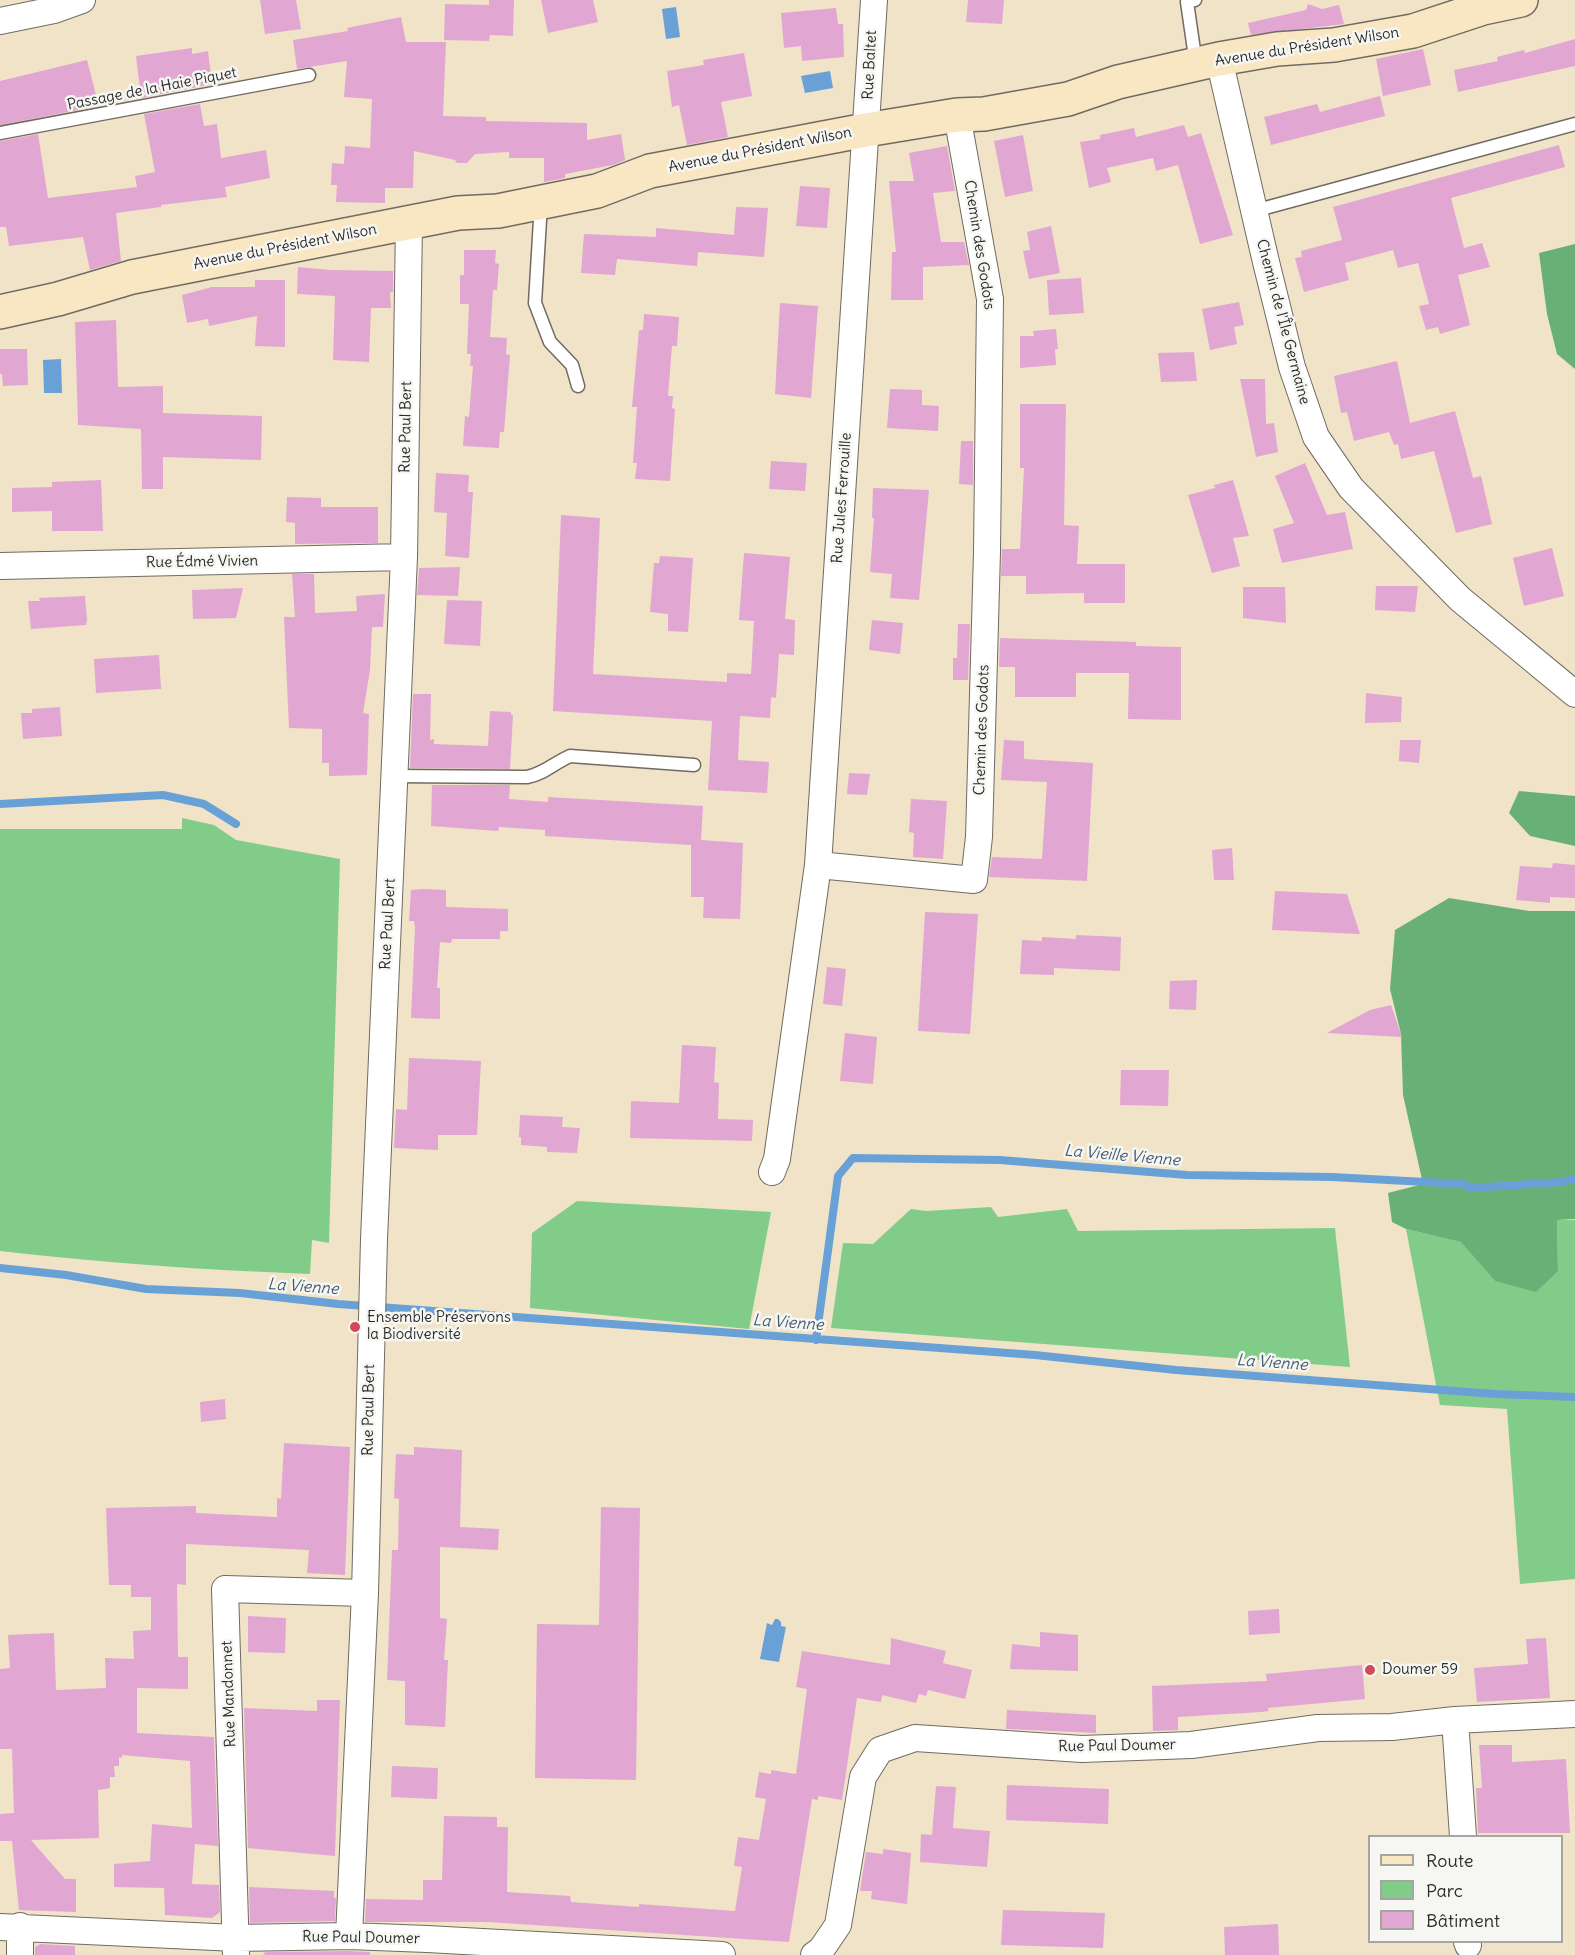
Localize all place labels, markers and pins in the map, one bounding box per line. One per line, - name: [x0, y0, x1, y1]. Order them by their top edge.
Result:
- place label: Ensemble Préservons la Biodiversité: [367, 1309, 511, 1344]
- marker: Ensemble Préservons la Biodiversité: [348, 1320, 362, 1334]
- place label: Doumer 59: [1382, 1661, 1458, 1679]
- marker: Doumer 59: [1363, 1663, 1377, 1677]

